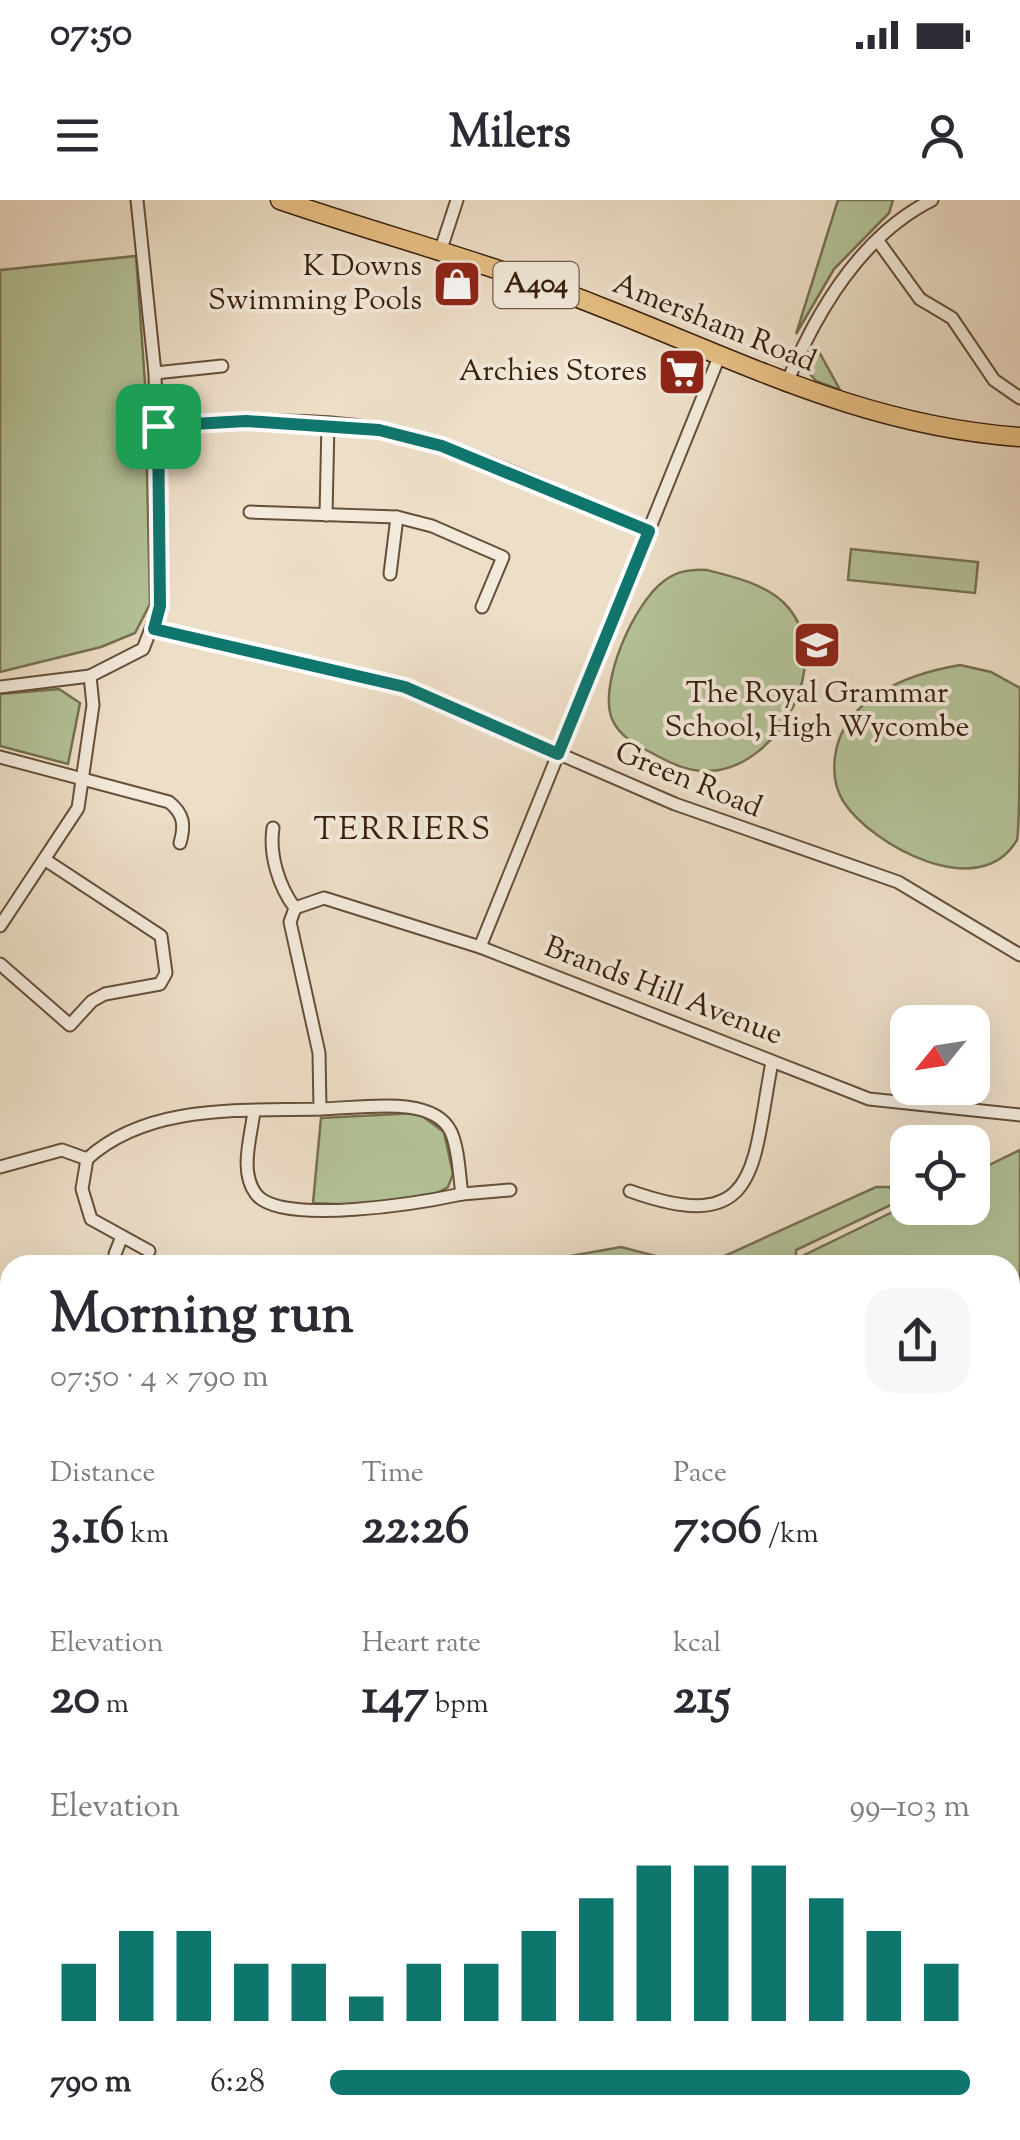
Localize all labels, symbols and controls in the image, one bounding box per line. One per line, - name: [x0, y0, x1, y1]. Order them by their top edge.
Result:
- text: 07:50: [50, 8, 132, 62]
- text: Milers: [449, 103, 571, 168]
- icon: menu: [50, 108, 105, 163]
- icon: person: [915, 108, 970, 163]
- place label: K Downs Swimming Pools: [208, 246, 422, 323]
- shop icon: K Downs Swimming Pools: [431, 258, 483, 310]
- road number: A404: [494, 262, 578, 308]
- street label: Amersham Road: [606, 264, 822, 384]
- supermarket icon: Archies Stores: [656, 346, 708, 398]
- place label: Archies Stores: [459, 351, 647, 394]
- pin: [116, 384, 201, 469]
- icon: arrive: [131, 399, 186, 454]
- school or university icon: The Royal Grammar School, High Wycombe: [791, 619, 843, 671]
- place label: The Royal Grammar School, High Wycombe: [664, 673, 970, 750]
- street label: Green Road: [608, 732, 768, 830]
- district label: TERRIERS: [313, 808, 493, 854]
- street label: Brands Hill Avenue: [538, 927, 788, 1057]
- north arrow: [890, 1005, 990, 1105]
- map controls: [890, 1005, 990, 1225]
- button: locate: [890, 1125, 990, 1225]
- text: Morning run: [50, 1278, 354, 1357]
- button: share: [865, 1288, 970, 1393]
- text: 07:50 · 4 × 790 m: [50, 1355, 269, 1401]
- text: Distance: [50, 1454, 156, 1494]
- text: Time: [362, 1454, 424, 1494]
- text: Pace: [673, 1454, 727, 1494]
- text: 3.16: [50, 1494, 125, 1566]
- text: 22:26: [362, 1494, 470, 1566]
- text: 7:06: [673, 1494, 762, 1566]
- text: km: [125, 1515, 169, 1555]
- text: /km: [762, 1515, 819, 1555]
- text: Elevation: [50, 1624, 164, 1664]
- text: Heart rate: [362, 1624, 481, 1664]
- text: kcal: [673, 1624, 721, 1664]
- text: 20: [50, 1664, 100, 1736]
- text: 147: [362, 1664, 429, 1736]
- text: 215: [673, 1664, 731, 1736]
- text: m: [100, 1685, 129, 1725]
- text: bpm: [429, 1685, 489, 1725]
- text: Elevation: [50, 1785, 180, 1831]
- text: 99–103 m: [850, 1785, 970, 1831]
- text: 790 m: [50, 2060, 131, 2106]
- text: 6:28: [210, 2060, 265, 2106]

